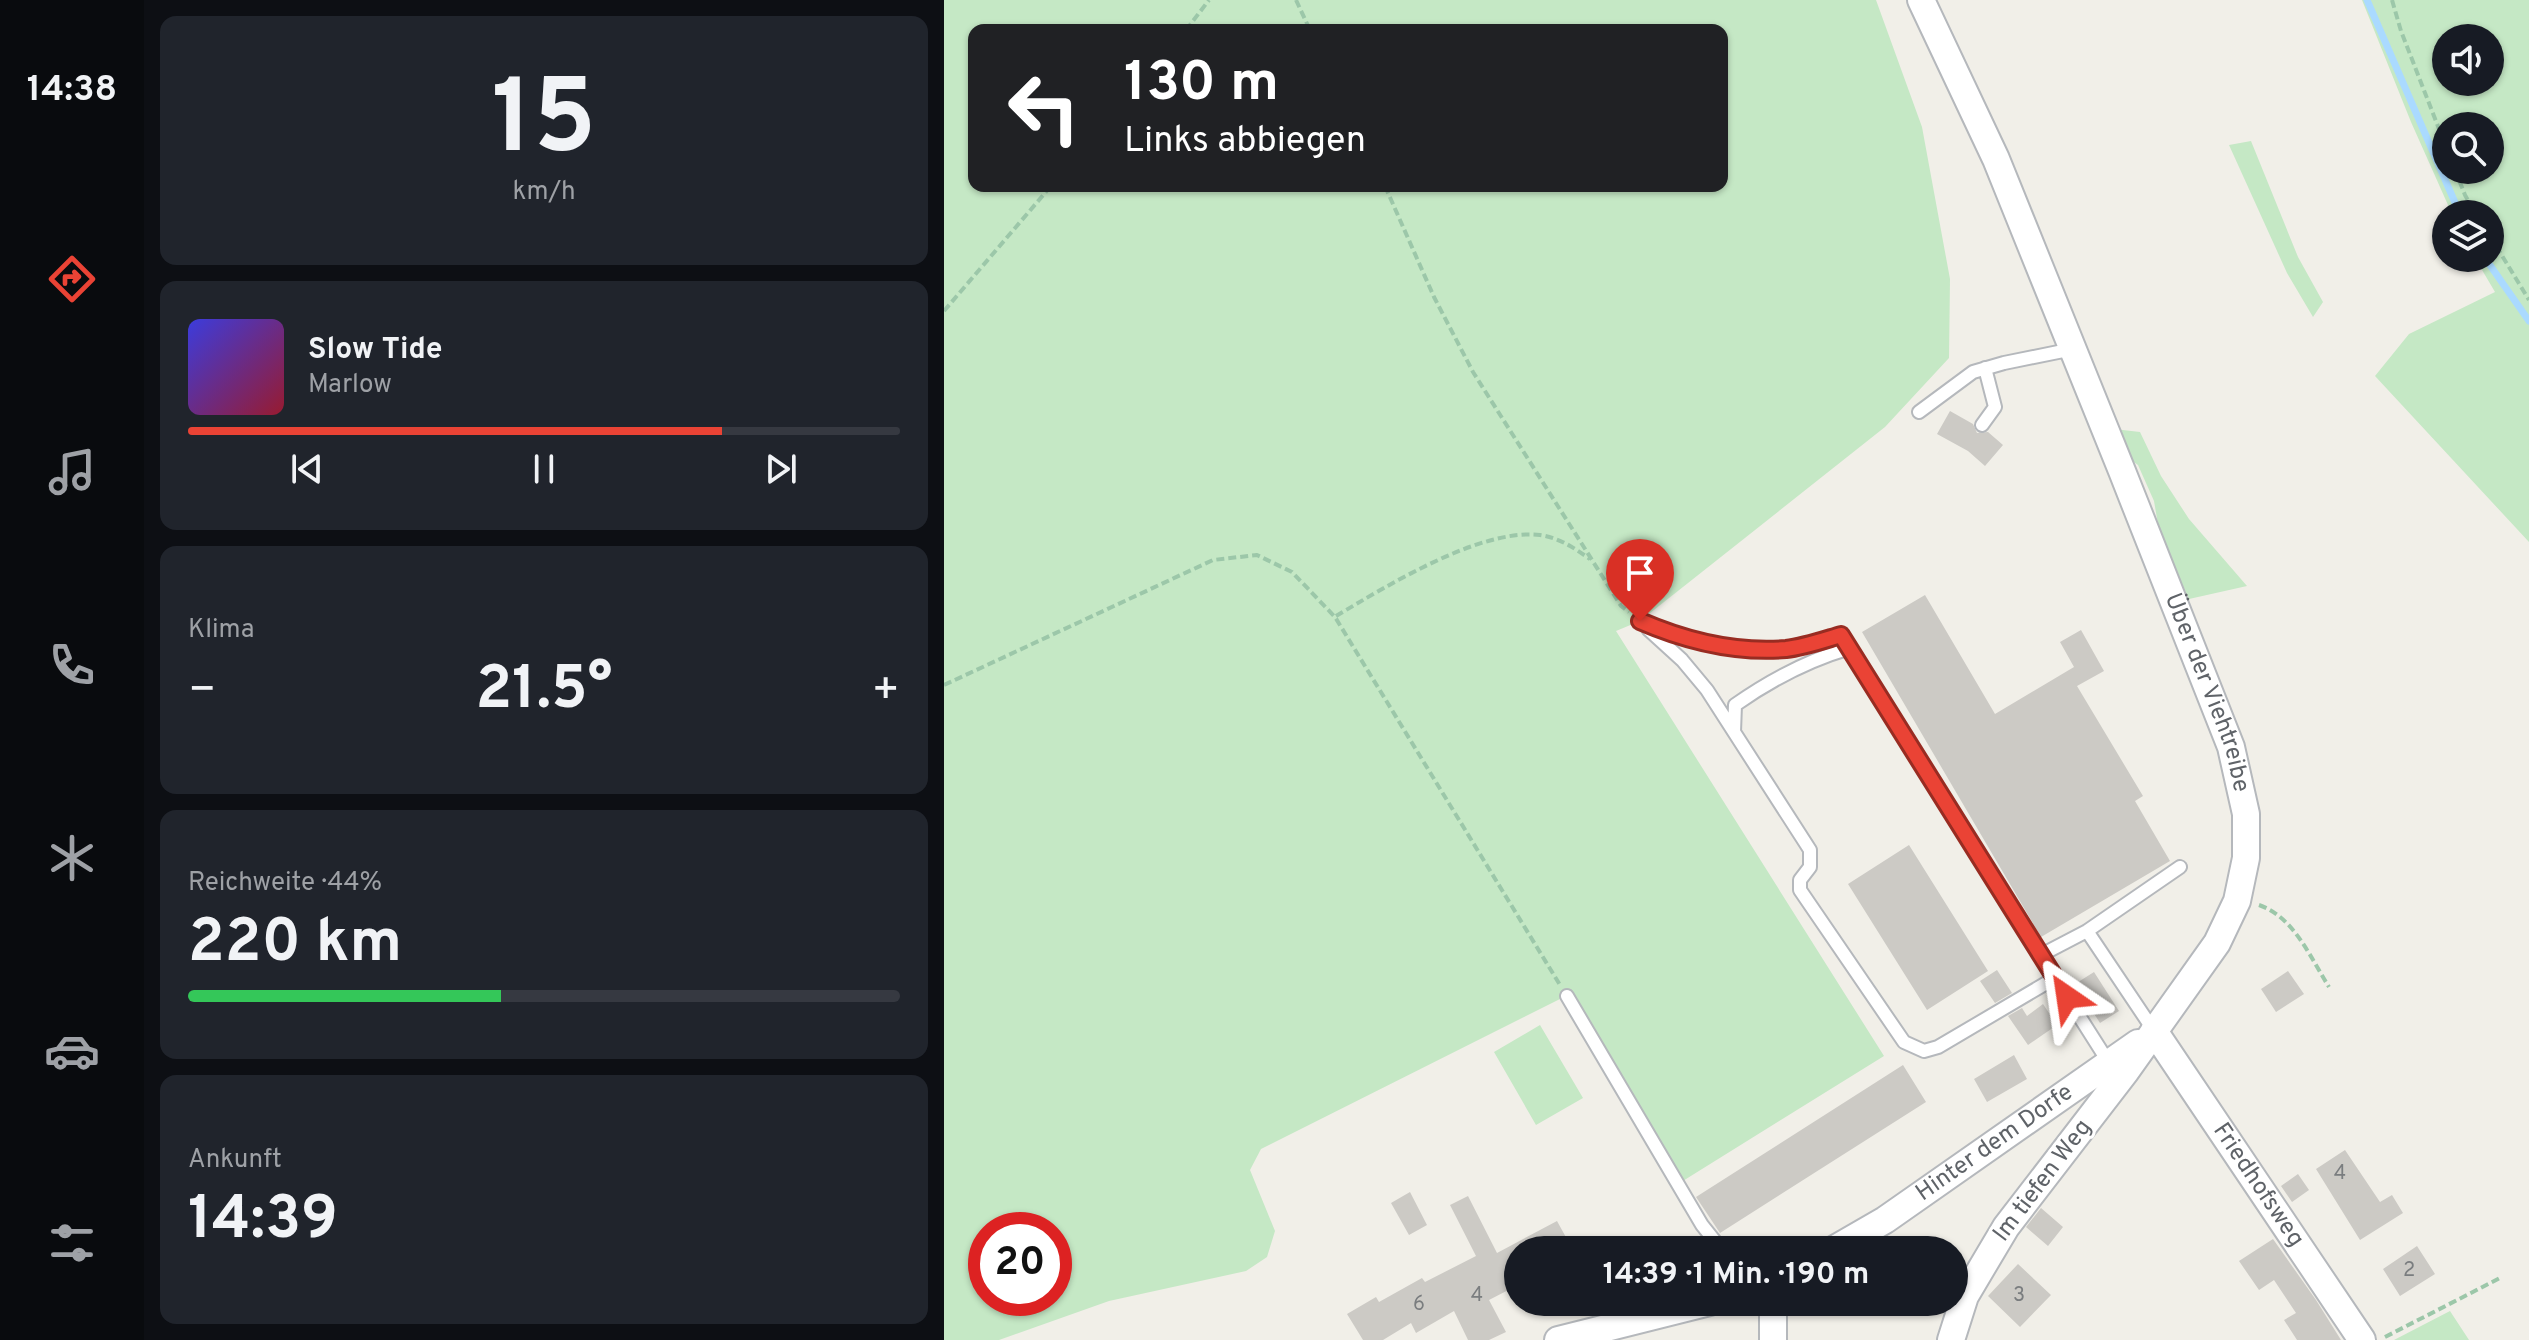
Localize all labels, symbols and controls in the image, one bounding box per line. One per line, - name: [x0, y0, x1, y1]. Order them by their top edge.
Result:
- map controls: [2432, 24, 2504, 272]
- button: sound: [2432, 24, 2504, 96]
- text: 130 m: [1124, 50, 1279, 120]
- icon: left: [992, 56, 1096, 160]
- text: 15: [491, 58, 597, 190]
- text: 14:38: [27, 68, 117, 114]
- button: search: [2432, 112, 2504, 184]
- text: Links abbiegen: [1124, 119, 1366, 165]
- text: km/h: [512, 176, 576, 209]
- button: layers: [2432, 200, 2504, 272]
- icon: directions: [44, 251, 100, 307]
- text: Slow Tide: [308, 332, 442, 369]
- text: Marlow: [308, 369, 392, 402]
- icon: music: [44, 444, 100, 500]
- icon: previous: [285, 447, 329, 491]
- icon: pause: [522, 447, 566, 491]
- icon: next: [759, 447, 803, 491]
- pin: [1606, 539, 1674, 621]
- icon: arrive: [1618, 551, 1662, 595]
- street label: Über der Viehtreibe: [2157, 588, 2256, 795]
- text: Klima: [188, 614, 254, 647]
- icon: phone: [44, 637, 100, 693]
- text: 21.5°: [475, 654, 613, 730]
- text: −: [188, 664, 216, 720]
- text: +: [872, 664, 900, 720]
- icon: climate: [44, 830, 100, 886]
- text: Reichweite · 44%: [188, 867, 382, 900]
- text: 220 km: [188, 907, 402, 983]
- position arrow: [2025, 955, 2109, 1039]
- icon: car: [44, 1023, 100, 1079]
- street label: Hinter dem Dorfe: [1910, 1078, 2079, 1209]
- street label: Im tiefen Weg: [1987, 1114, 2099, 1248]
- street label: Friedhofsweg: [2205, 1118, 2310, 1253]
- text: Ankunft: [188, 1144, 282, 1177]
- house number: 4: [2334, 1161, 2346, 1187]
- text: 14:39: [188, 1184, 338, 1260]
- speed limit sign: 20: [968, 1212, 1072, 1316]
- icon: filters: [44, 1215, 100, 1271]
- text: 14:39 · 1 Min. · 190 m: [1603, 1257, 1869, 1294]
- house number: 2: [2403, 1258, 2415, 1284]
- house number: 4: [1471, 1283, 1483, 1309]
- house number: 3: [2013, 1283, 2025, 1309]
- house number: 6: [1413, 1292, 1425, 1318]

